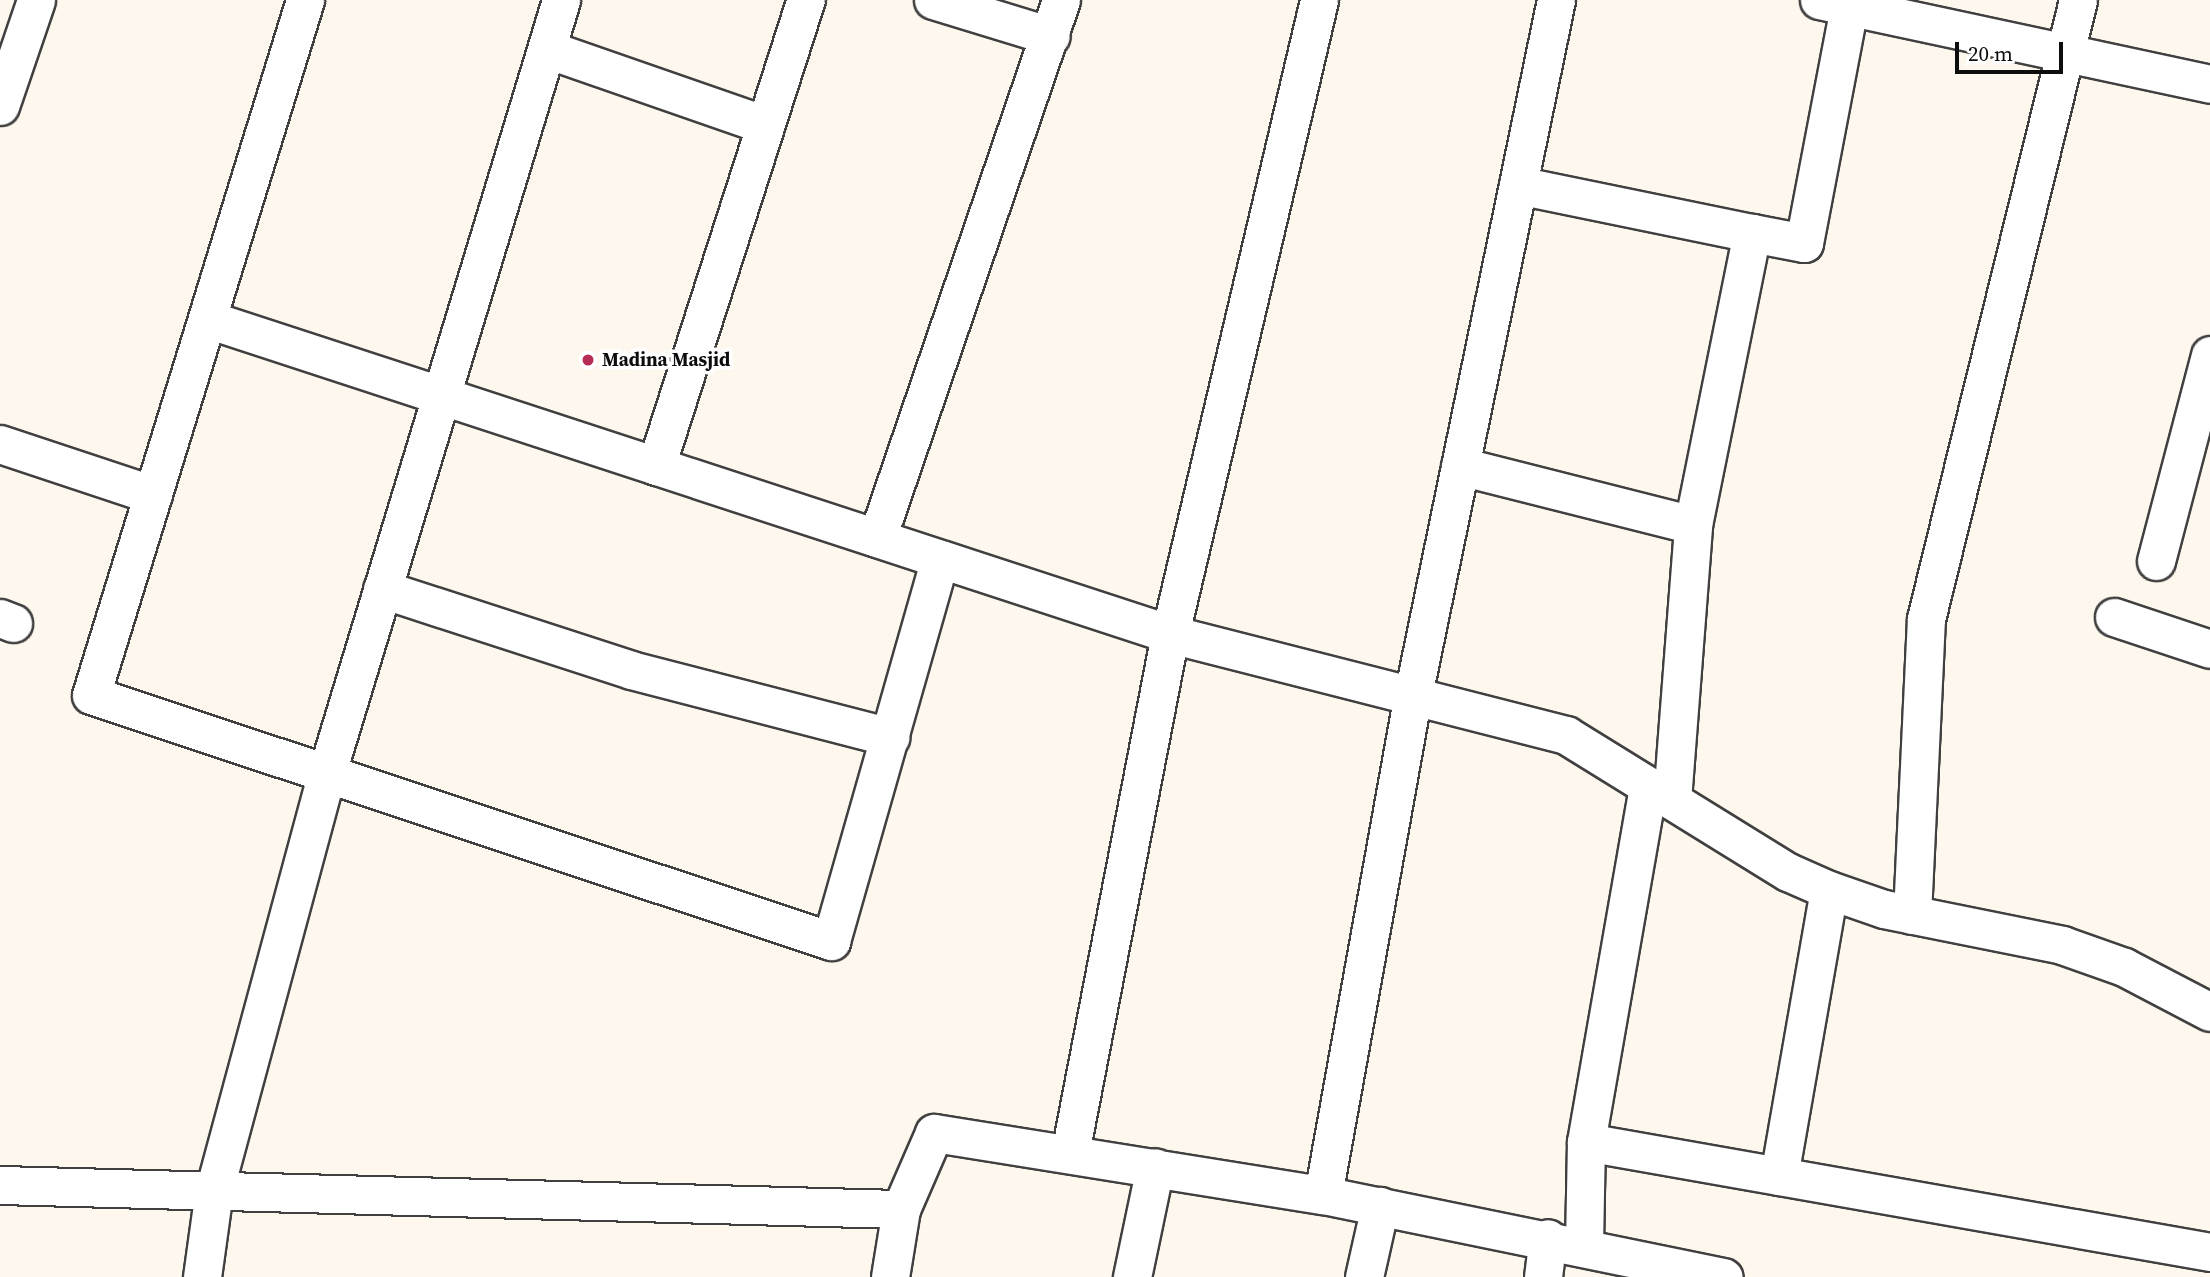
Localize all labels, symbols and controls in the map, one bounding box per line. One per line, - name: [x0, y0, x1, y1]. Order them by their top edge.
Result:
- scale bar: [1958, 28, 2066, 72]
- text: 20 m: [1968, 39, 2013, 68]
- place label: Madina Masjid: [602, 349, 730, 371]
- marker: Madina Masjid: [580, 352, 596, 368]

